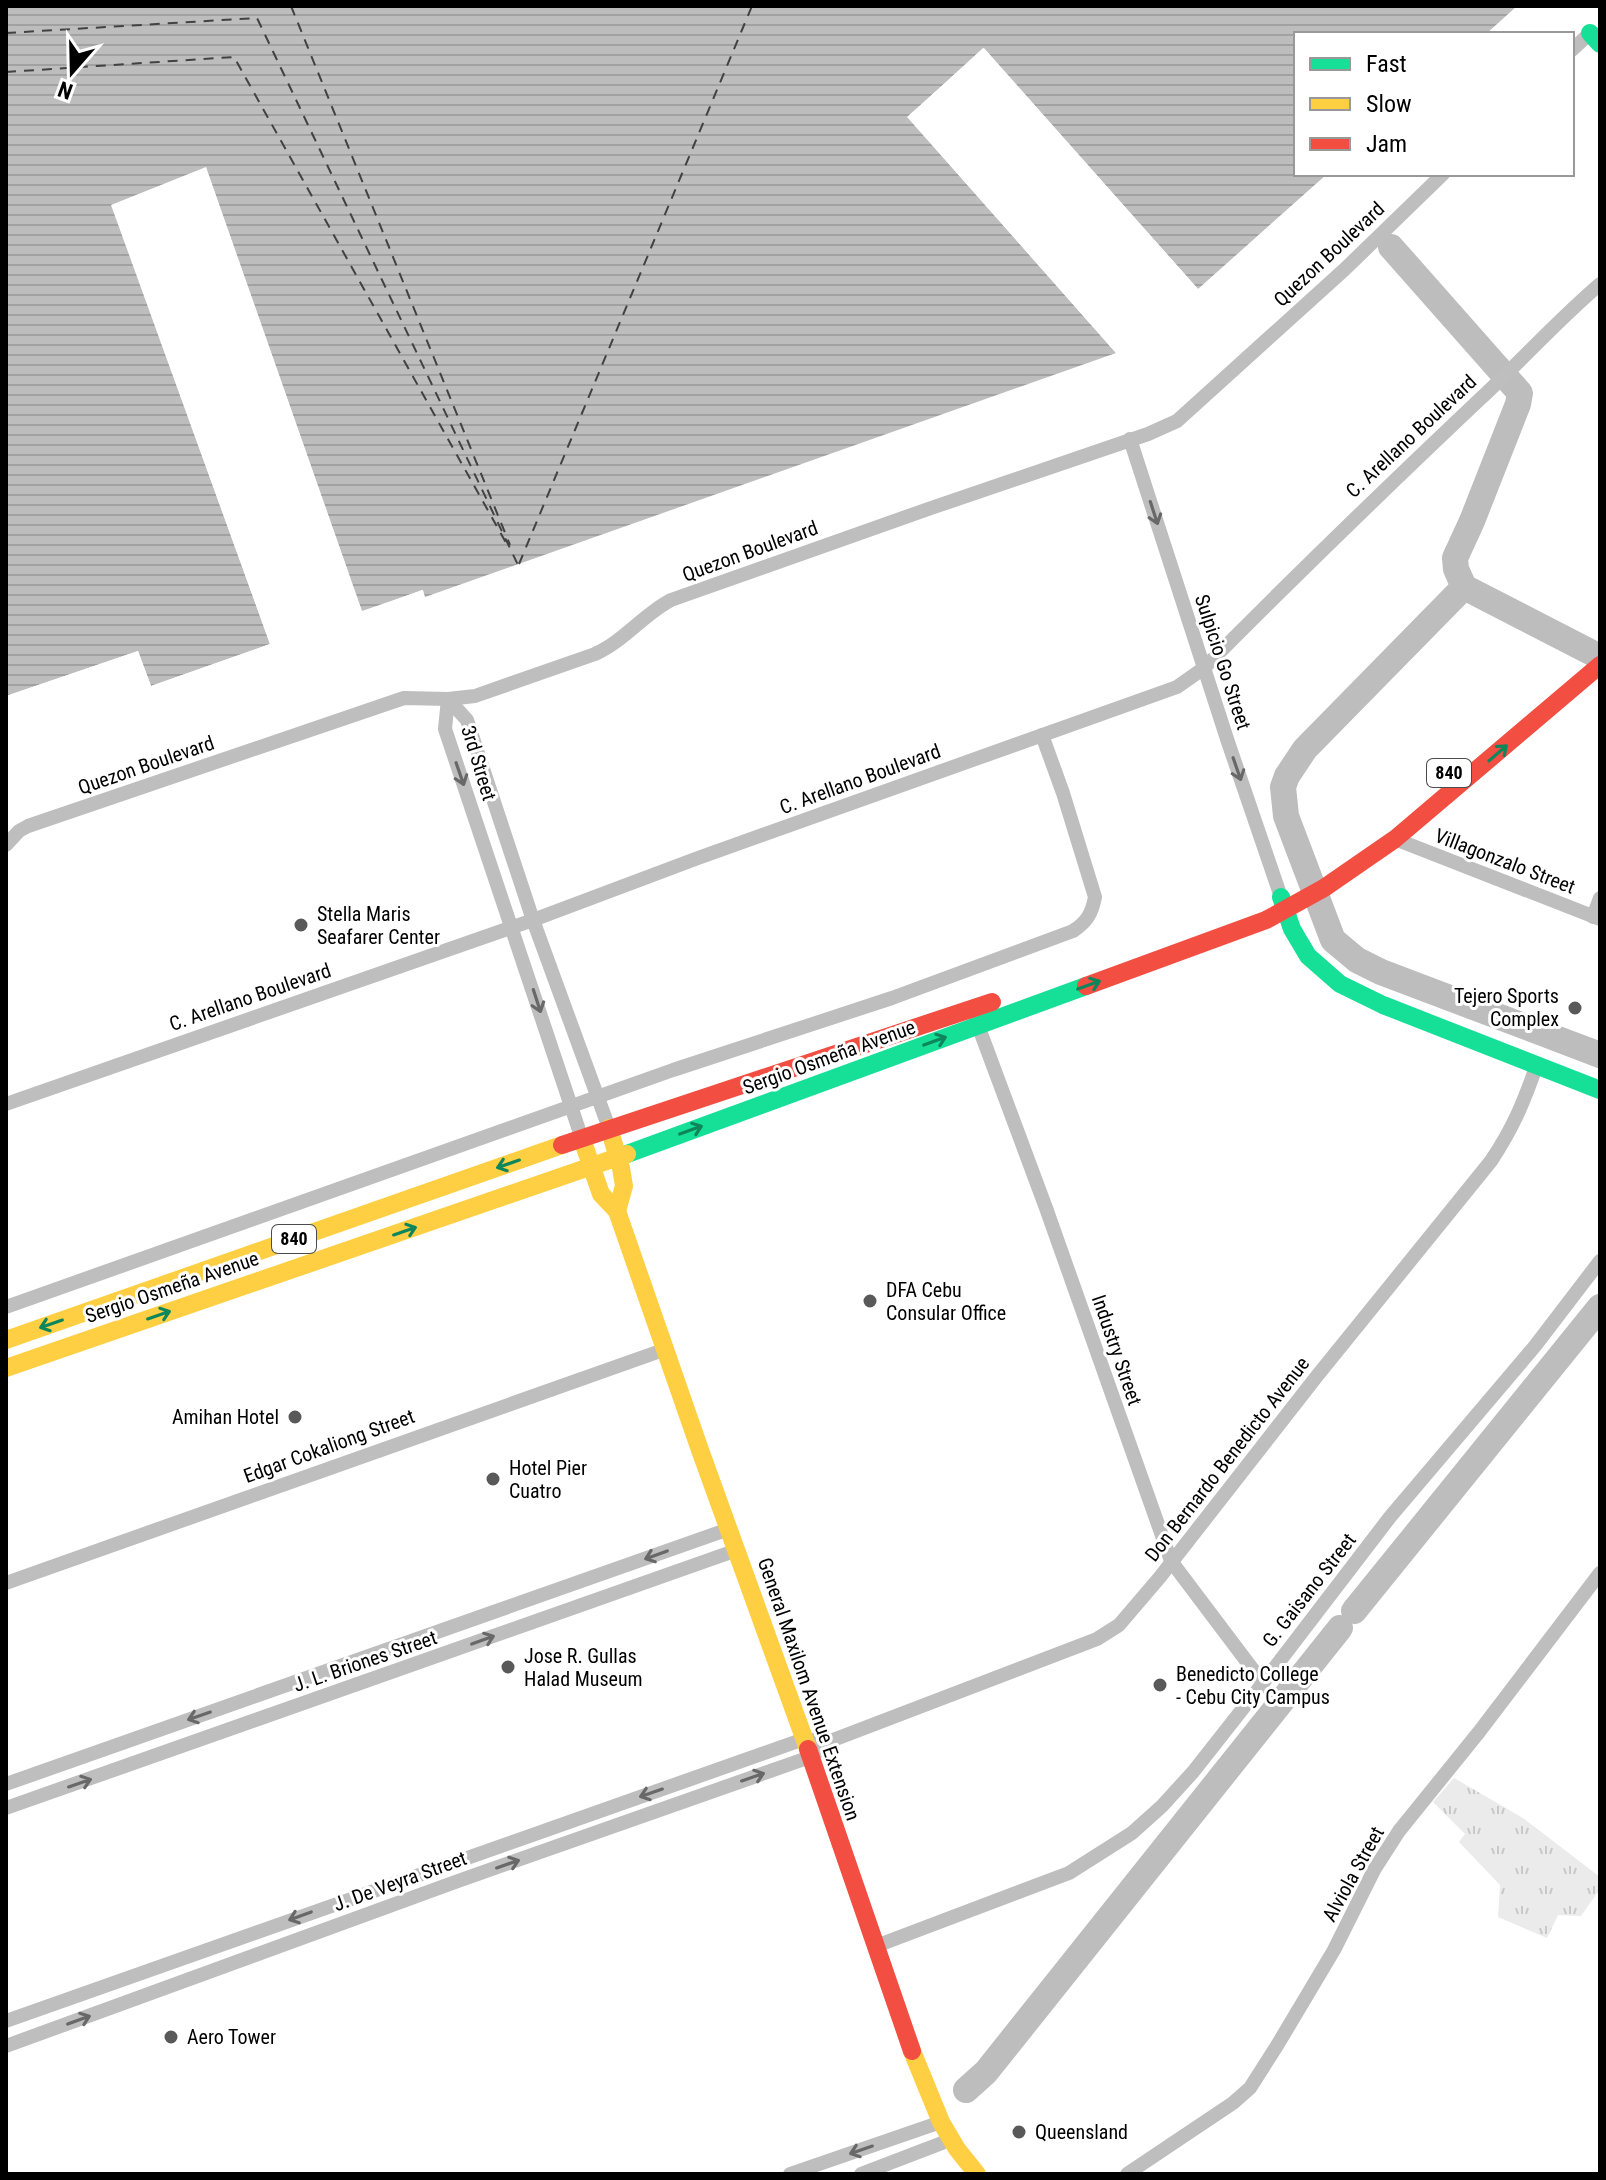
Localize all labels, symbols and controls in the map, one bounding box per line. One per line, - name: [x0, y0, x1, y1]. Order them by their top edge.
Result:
- north arrow: [32, 32, 112, 112]
- legend: [1294, 32, 1574, 176]
- text: Fast: [1366, 50, 1407, 78]
- text: N: [55, 76, 76, 104]
- text: Slow: [1366, 90, 1412, 118]
- text: Jam: [1366, 130, 1407, 158]
- street label: Quezon Boulevard: [1269, 197, 1389, 311]
- street label: C. Arellano Boulevard: [1341, 369, 1481, 503]
- one-way arrow: [1147, 500, 1162, 526]
- street label: Quezon Boulevard: [679, 515, 821, 587]
- street label: Sulpicio Go Street: [1190, 591, 1256, 733]
- street label: 3rd Street: [456, 723, 502, 803]
- street label: Quezon Boulevard: [75, 730, 217, 800]
- street label: C. Arellano Boulevard: [776, 739, 944, 819]
- one-way arrow: [1487, 744, 1508, 762]
- one-way arrow: [1230, 756, 1245, 781]
- road number: 840: [1427, 759, 1471, 787]
- one-way arrow: [454, 761, 469, 786]
- street label: Villagonzalo Street: [1431, 823, 1579, 899]
- place label: Stella Maris Seafarer Center: [317, 902, 440, 949]
- marker: Stella Maris Seafarer Center: [292, 916, 310, 934]
- street label: C. Arellano Boulevard: [166, 958, 334, 1036]
- one-way arrow: [1076, 977, 1101, 991]
- place label: Tejero Sports Complex: [1454, 984, 1559, 1031]
- one-way arrow: [530, 989, 545, 1014]
- marker: Tejero Sports Complex: [1566, 999, 1584, 1017]
- street label: Sergio Osmeña Avenue: [740, 1015, 918, 1099]
- one-way arrow: [922, 1033, 947, 1047]
- one-way arrow: [678, 1122, 703, 1136]
- one-way arrow: [496, 1158, 521, 1173]
- one-way arrow: [392, 1222, 417, 1237]
- road number: 840: [272, 1225, 316, 1253]
- street label: Sergio Osmeña Avenue: [82, 1246, 262, 1328]
- place label: DFA Cebu Consular Office: [886, 1278, 1006, 1325]
- marker: DFA Cebu Consular Office: [861, 1292, 879, 1310]
- street label: Industry Street: [1087, 1292, 1147, 1409]
- one-way arrow: [146, 1307, 171, 1322]
- one-way arrow: [39, 1317, 64, 1332]
- street label: Don Bernardo Benedicto Avenue: [1140, 1352, 1314, 1566]
- street label: Edgar Cokaliong Street: [240, 1404, 418, 1488]
- place label: Amihan Hotel: [172, 1405, 279, 1429]
- marker: Amihan Hotel: [286, 1408, 304, 1426]
- place label: Hotel Pier Cuatro: [509, 1456, 587, 1503]
- marker: Hotel Pier Cuatro: [484, 1470, 502, 1488]
- street label: G. Gaisano Street: [1257, 1528, 1361, 1652]
- one-way arrow: [644, 1549, 669, 1563]
- street label: General Maxilom Avenue Extension: [753, 1554, 865, 1824]
- street label: J. L. Briones Street: [290, 1625, 440, 1697]
- one-way arrow: [471, 1632, 496, 1647]
- place label: Jose R. Gullas Halad Museum: [524, 1644, 643, 1691]
- marker: Jose R. Gullas Halad Museum: [499, 1658, 517, 1676]
- place label: Benedicto College - Cebu City Campus: [1176, 1662, 1330, 1709]
- marker: Benedicto College - Cebu City Campus: [1151, 1676, 1169, 1694]
- one-way arrow: [187, 1710, 212, 1725]
- one-way arrow: [740, 1769, 765, 1784]
- one-way arrow: [67, 1774, 92, 1789]
- one-way arrow: [638, 1786, 663, 1801]
- street label: Alviola Street: [1317, 1822, 1389, 1926]
- street label: J. De Veyra Street: [330, 1846, 470, 1916]
- one-way arrow: [495, 1855, 520, 1870]
- one-way arrow: [288, 1910, 313, 1924]
- one-way arrow: [67, 2011, 92, 2026]
- place label: Aero Tower: [187, 2025, 276, 2049]
- marker: Aero Tower: [162, 2028, 180, 2046]
- place label: Queensland: [1035, 2120, 1128, 2144]
- marker: Queensland: [1010, 2123, 1028, 2141]
- one-way arrow: [848, 2143, 873, 2158]

